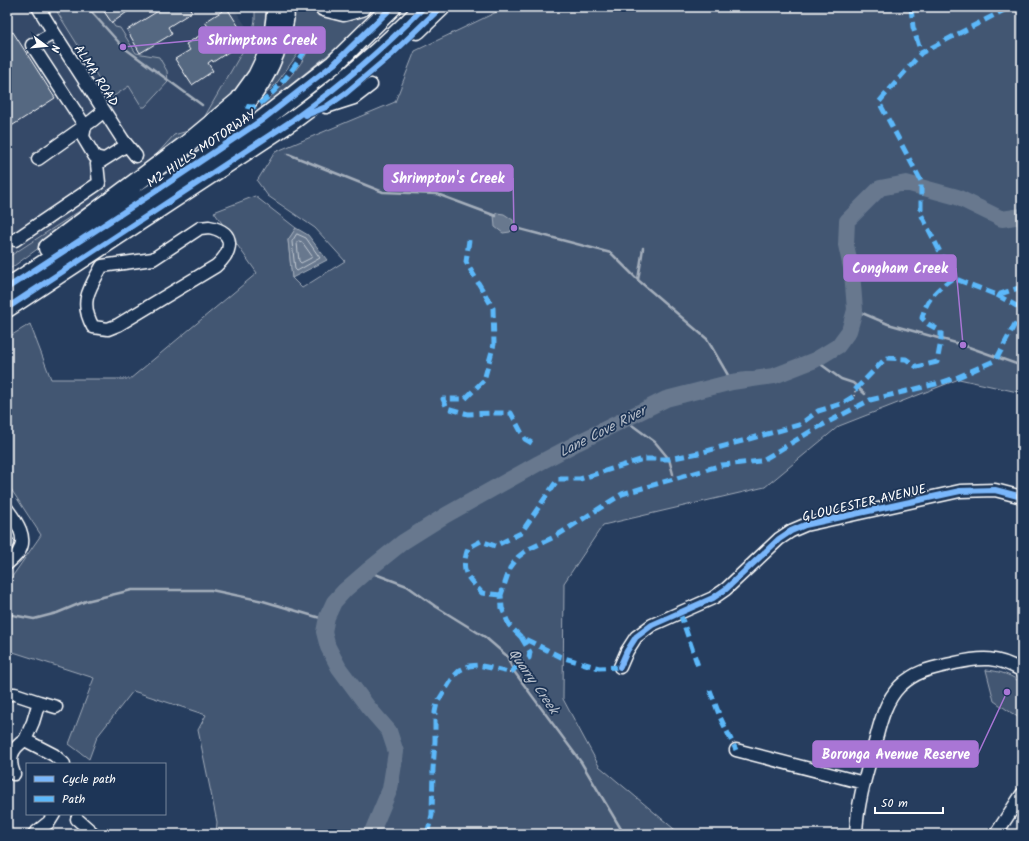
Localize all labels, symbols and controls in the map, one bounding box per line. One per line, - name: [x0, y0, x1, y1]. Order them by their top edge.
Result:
- north arrow: [26, 26, 66, 66]
- callout: Shrimptons Creek: [199, 27, 325, 53]
- text: Shrimptons Creek: [207, 30, 318, 52]
- street label: ALMA ROAD: [68, 41, 124, 111]
- text: N: [45, 43, 64, 54]
- street label: M2 HILLS MOTORWAY: [143, 104, 261, 194]
- callout: Shrimpton's Creek: [384, 165, 513, 191]
- text: Shrimpton's Creek: [391, 168, 506, 190]
- callout: Congham Creek: [844, 255, 956, 281]
- text: Congham Creek: [852, 258, 949, 280]
- water label: Lane Cove River: [555, 399, 653, 463]
- street label: GLOUCESTER AVENUE: [800, 479, 929, 528]
- water label: Quarry Creek: [502, 644, 565, 721]
- callout: Boronga Avenue Reserve: [813, 741, 978, 767]
- text: Boronga Avenue Reserve: [822, 744, 970, 766]
- legend: [26, 763, 166, 815]
- text: Cycle path: [62, 770, 116, 789]
- scale bar: [875, 789, 943, 815]
- text: Path: [62, 790, 85, 809]
- text: 50 m: [881, 794, 908, 813]

